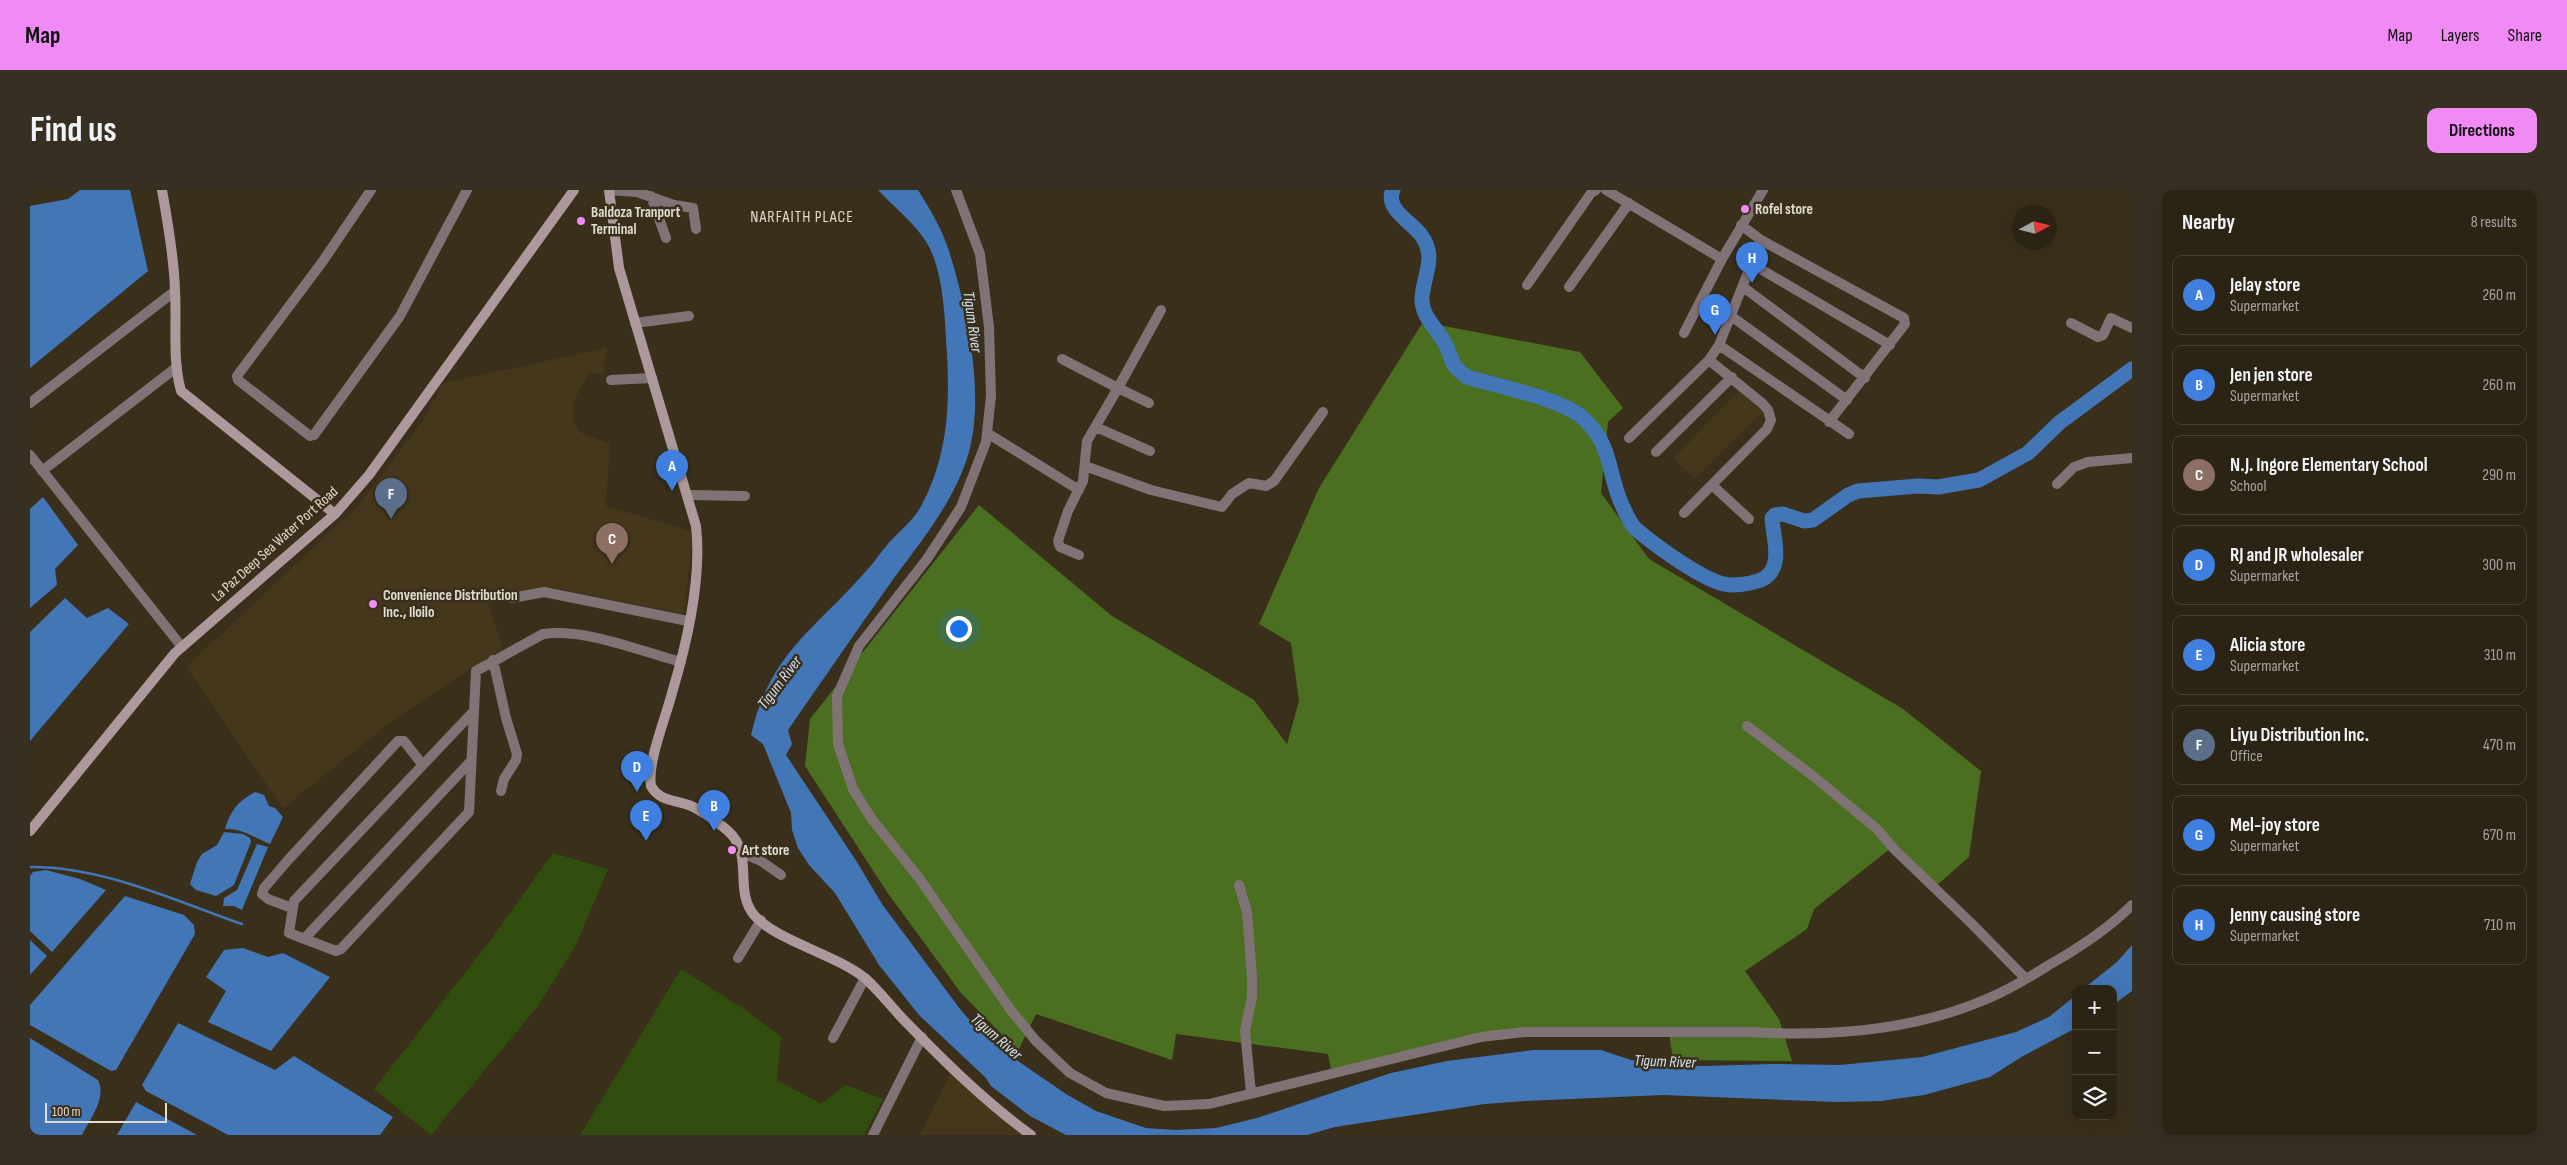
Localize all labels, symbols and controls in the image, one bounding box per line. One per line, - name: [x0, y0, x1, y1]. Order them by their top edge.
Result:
- text: Map: [25, 21, 60, 50]
- text: Map: [2388, 25, 2413, 46]
- text: Layers: [2441, 25, 2480, 46]
- text: Share: [2508, 25, 2542, 46]
- button: Directions: [2427, 108, 2537, 153]
- text: Find us: [30, 109, 117, 152]
- place label: Rofel store: [1755, 200, 1813, 219]
- place label: Baldoza Tranport Terminal: [591, 203, 680, 239]
- marker: Rofel store: [1739, 203, 1751, 215]
- north arrow: [2012, 205, 2057, 250]
- district label: NARFAITH PLACE: [750, 208, 854, 227]
- text: Nearby: [2182, 210, 2235, 235]
- text: 8 results: [2471, 213, 2517, 232]
- marker: Baldoza Tranport Terminal: [575, 215, 587, 227]
- pin: H: [1736, 242, 1768, 283]
- text: Jelay store: [2230, 274, 2300, 297]
- text: A: [2195, 286, 2203, 305]
- text: 260 m: [2482, 286, 2516, 305]
- water label: Tigum River: [958, 290, 986, 354]
- pin: G: [1699, 294, 1731, 335]
- text: Supermarket: [2230, 297, 2299, 316]
- text: Jen jen store: [2230, 364, 2313, 387]
- text: B: [2195, 376, 2203, 395]
- text: 260 m: [2482, 376, 2516, 395]
- text: Supermarket: [2230, 387, 2299, 406]
- pin: A: [656, 450, 688, 491]
- text: N.J. Ingore Elementary School: [2230, 454, 2428, 477]
- text: C: [2195, 466, 2203, 485]
- text: 290 m: [2482, 466, 2516, 485]
- text: School: [2230, 477, 2266, 496]
- pin: F: [375, 478, 407, 519]
- street label: La Paz Deep Sea Water Port Road: [208, 482, 342, 606]
- pin: C: [596, 523, 628, 564]
- text: RJ and JR wholesaler: [2230, 544, 2364, 567]
- text: D: [2195, 556, 2203, 575]
- text: 300 m: [2482, 556, 2516, 575]
- text: Supermarket: [2230, 567, 2299, 586]
- place label: Convenience Distribution Inc., Iloilo: [383, 586, 518, 622]
- marker: Convenience Distribution Inc., Iloilo: [367, 598, 379, 610]
- your location: [946, 616, 972, 642]
- text: Alicia store: [2230, 634, 2305, 657]
- text: E: [2196, 646, 2202, 665]
- text: 310 m: [2484, 646, 2516, 665]
- water label: Tigum River: [754, 652, 806, 713]
- text: Supermarket: [2230, 657, 2299, 676]
- text: Liyu Distribution Inc.: [2230, 724, 2369, 747]
- text: F: [2196, 736, 2202, 755]
- text: 470 m: [2483, 736, 2516, 755]
- text: Office: [2230, 747, 2263, 766]
- pin: D: [621, 751, 653, 792]
- pin: B: [698, 790, 730, 831]
- pin: E: [630, 800, 662, 841]
- text: Mel-joy store: [2230, 814, 2320, 837]
- text: G: [2195, 826, 2203, 845]
- text: 670 m: [2483, 826, 2516, 845]
- text: Supermarket: [2230, 837, 2299, 856]
- place label: Art store: [741, 841, 790, 860]
- marker: Art store: [726, 844, 738, 856]
- text: Jenny causing store: [2230, 904, 2360, 927]
- text: H: [2195, 916, 2203, 935]
- text: 710 m: [2484, 916, 2516, 935]
- text: Supermarket: [2230, 927, 2299, 946]
- map controls: [2072, 985, 2117, 1120]
- button: +: [2072, 985, 2117, 1030]
- water label: Tigum River: [966, 1010, 1026, 1065]
- button: −: [2072, 1030, 2117, 1075]
- water label: Tigum River: [1634, 1051, 1697, 1073]
- button: layers: [2072, 1075, 2117, 1120]
- scale bar: [45, 1100, 168, 1123]
- text: 100 m: [52, 1103, 81, 1120]

